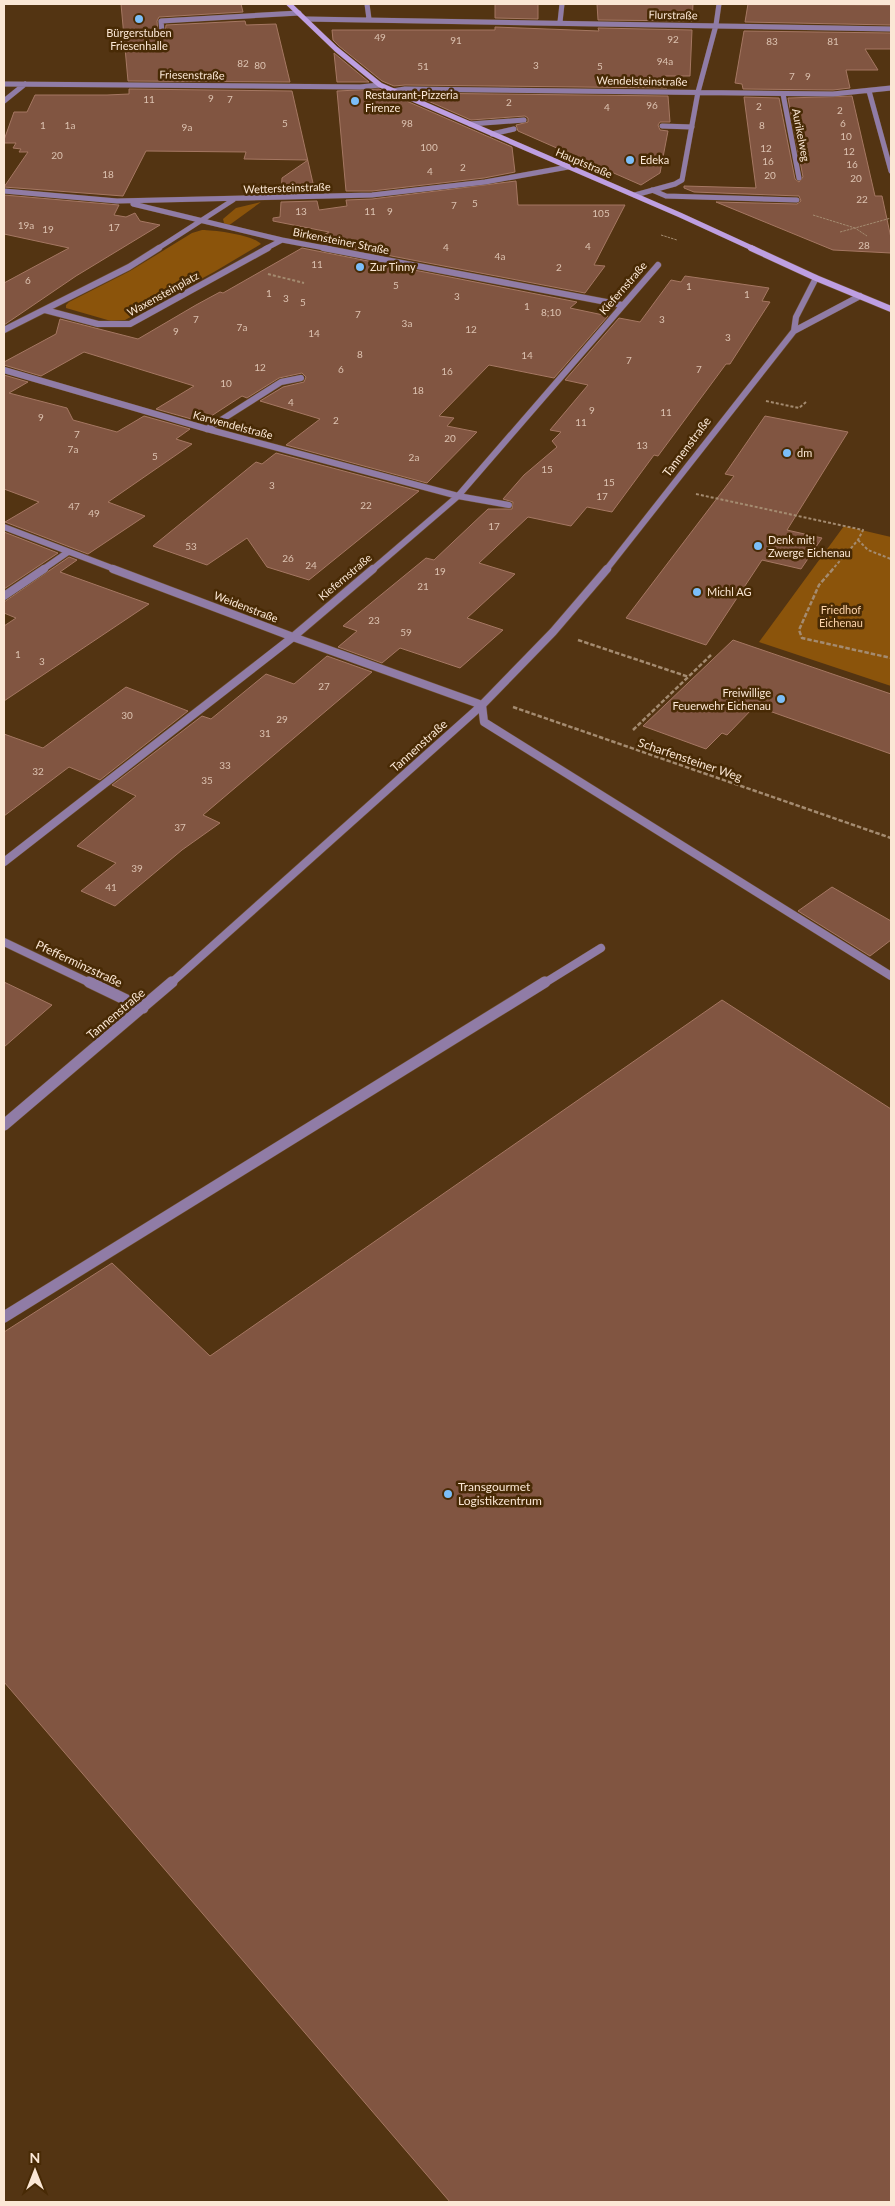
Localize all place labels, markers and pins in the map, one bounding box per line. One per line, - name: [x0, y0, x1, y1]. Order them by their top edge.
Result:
- marker: Bürgerstuben Friesenhalle: [133, 13, 145, 25]
- place label: Bürgerstuben Friesenhalle: [106, 26, 172, 52]
- place label: Restaurant-Pizzeria Firenze: [365, 88, 458, 114]
- marker: Restaurant-Pizzeria Firenze: [349, 95, 361, 107]
- place label: Edeka: [640, 153, 669, 166]
- marker: Edeka: [624, 154, 636, 166]
- place label: Zur Tinny: [370, 260, 416, 273]
- marker: Zur Tinny: [354, 261, 366, 273]
- place label: dm: [797, 446, 812, 459]
- marker: dm: [781, 447, 793, 459]
- place label: Denk mit! Zwerge Eichenau: [768, 533, 851, 559]
- marker: Denk mit! Zwerge Eichenau: [752, 540, 764, 552]
- place label: Michl AG: [707, 585, 752, 598]
- marker: Michl AG: [691, 586, 703, 598]
- place label: Freiwillige Feuerwehr Eichenau: [673, 686, 771, 712]
- marker: Freiwillige Feuerwehr Eichenau: [775, 693, 787, 705]
- place label: Transgourmet Logistikzentrum: [458, 1479, 542, 1508]
- marker: Transgourmet Logistikzentrum: [442, 1488, 454, 1500]

